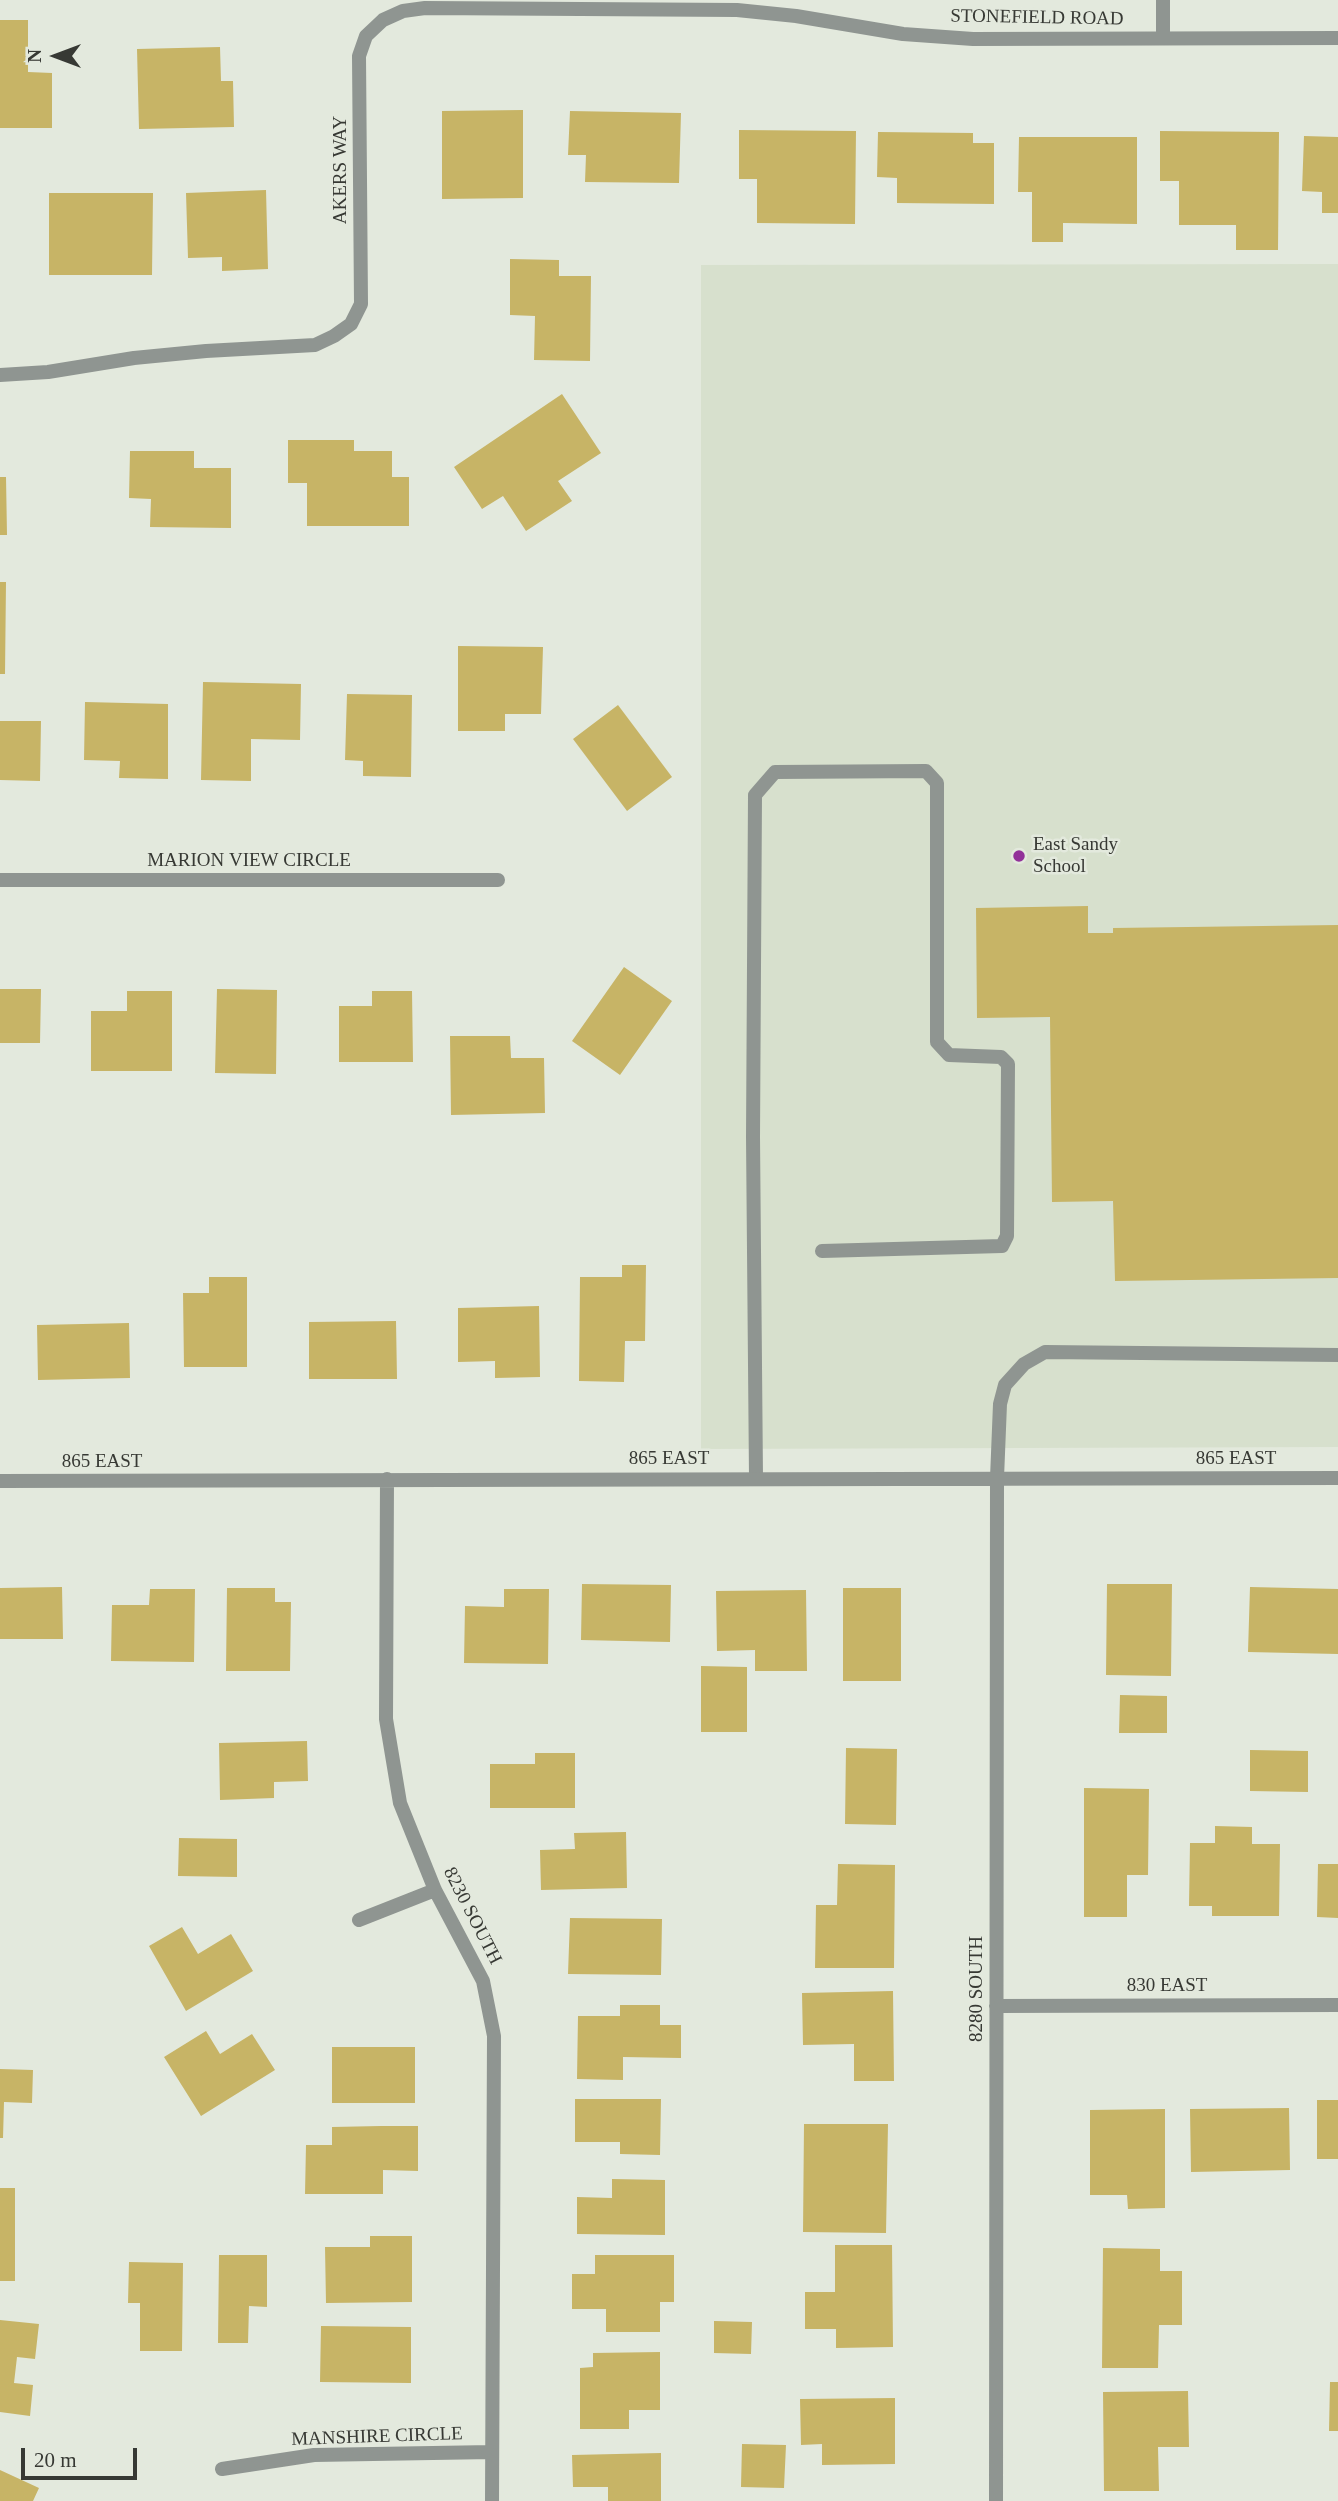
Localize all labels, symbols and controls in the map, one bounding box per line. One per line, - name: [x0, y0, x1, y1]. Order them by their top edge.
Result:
- street label: STONEFIELD ROAD: [950, 5, 1124, 31]
- north arrow: [21, 21, 91, 91]
- text: N: [24, 49, 45, 63]
- street label: AKERS WAY: [330, 116, 352, 224]
- place label: East Sandy School: [1033, 834, 1118, 878]
- marker: East Sandy School: [1011, 848, 1027, 864]
- street label: MARION VIEW CIRCLE: [147, 850, 351, 872]
- street label: 865 EAST: [629, 1448, 709, 1470]
- street label: 865 EAST: [1196, 1448, 1276, 1470]
- street label: 865 EAST: [62, 1451, 142, 1473]
- street label: 8230 SOUTH: [438, 1864, 506, 1968]
- street label: 8280 SOUTH: [966, 1936, 988, 2042]
- street label: 830 EAST: [1127, 1975, 1207, 1997]
- street label: MANSHIRE CIRCLE: [291, 2423, 463, 2451]
- scale bar: [24, 2434, 140, 2478]
- text: 20 m: [34, 2448, 77, 2472]

